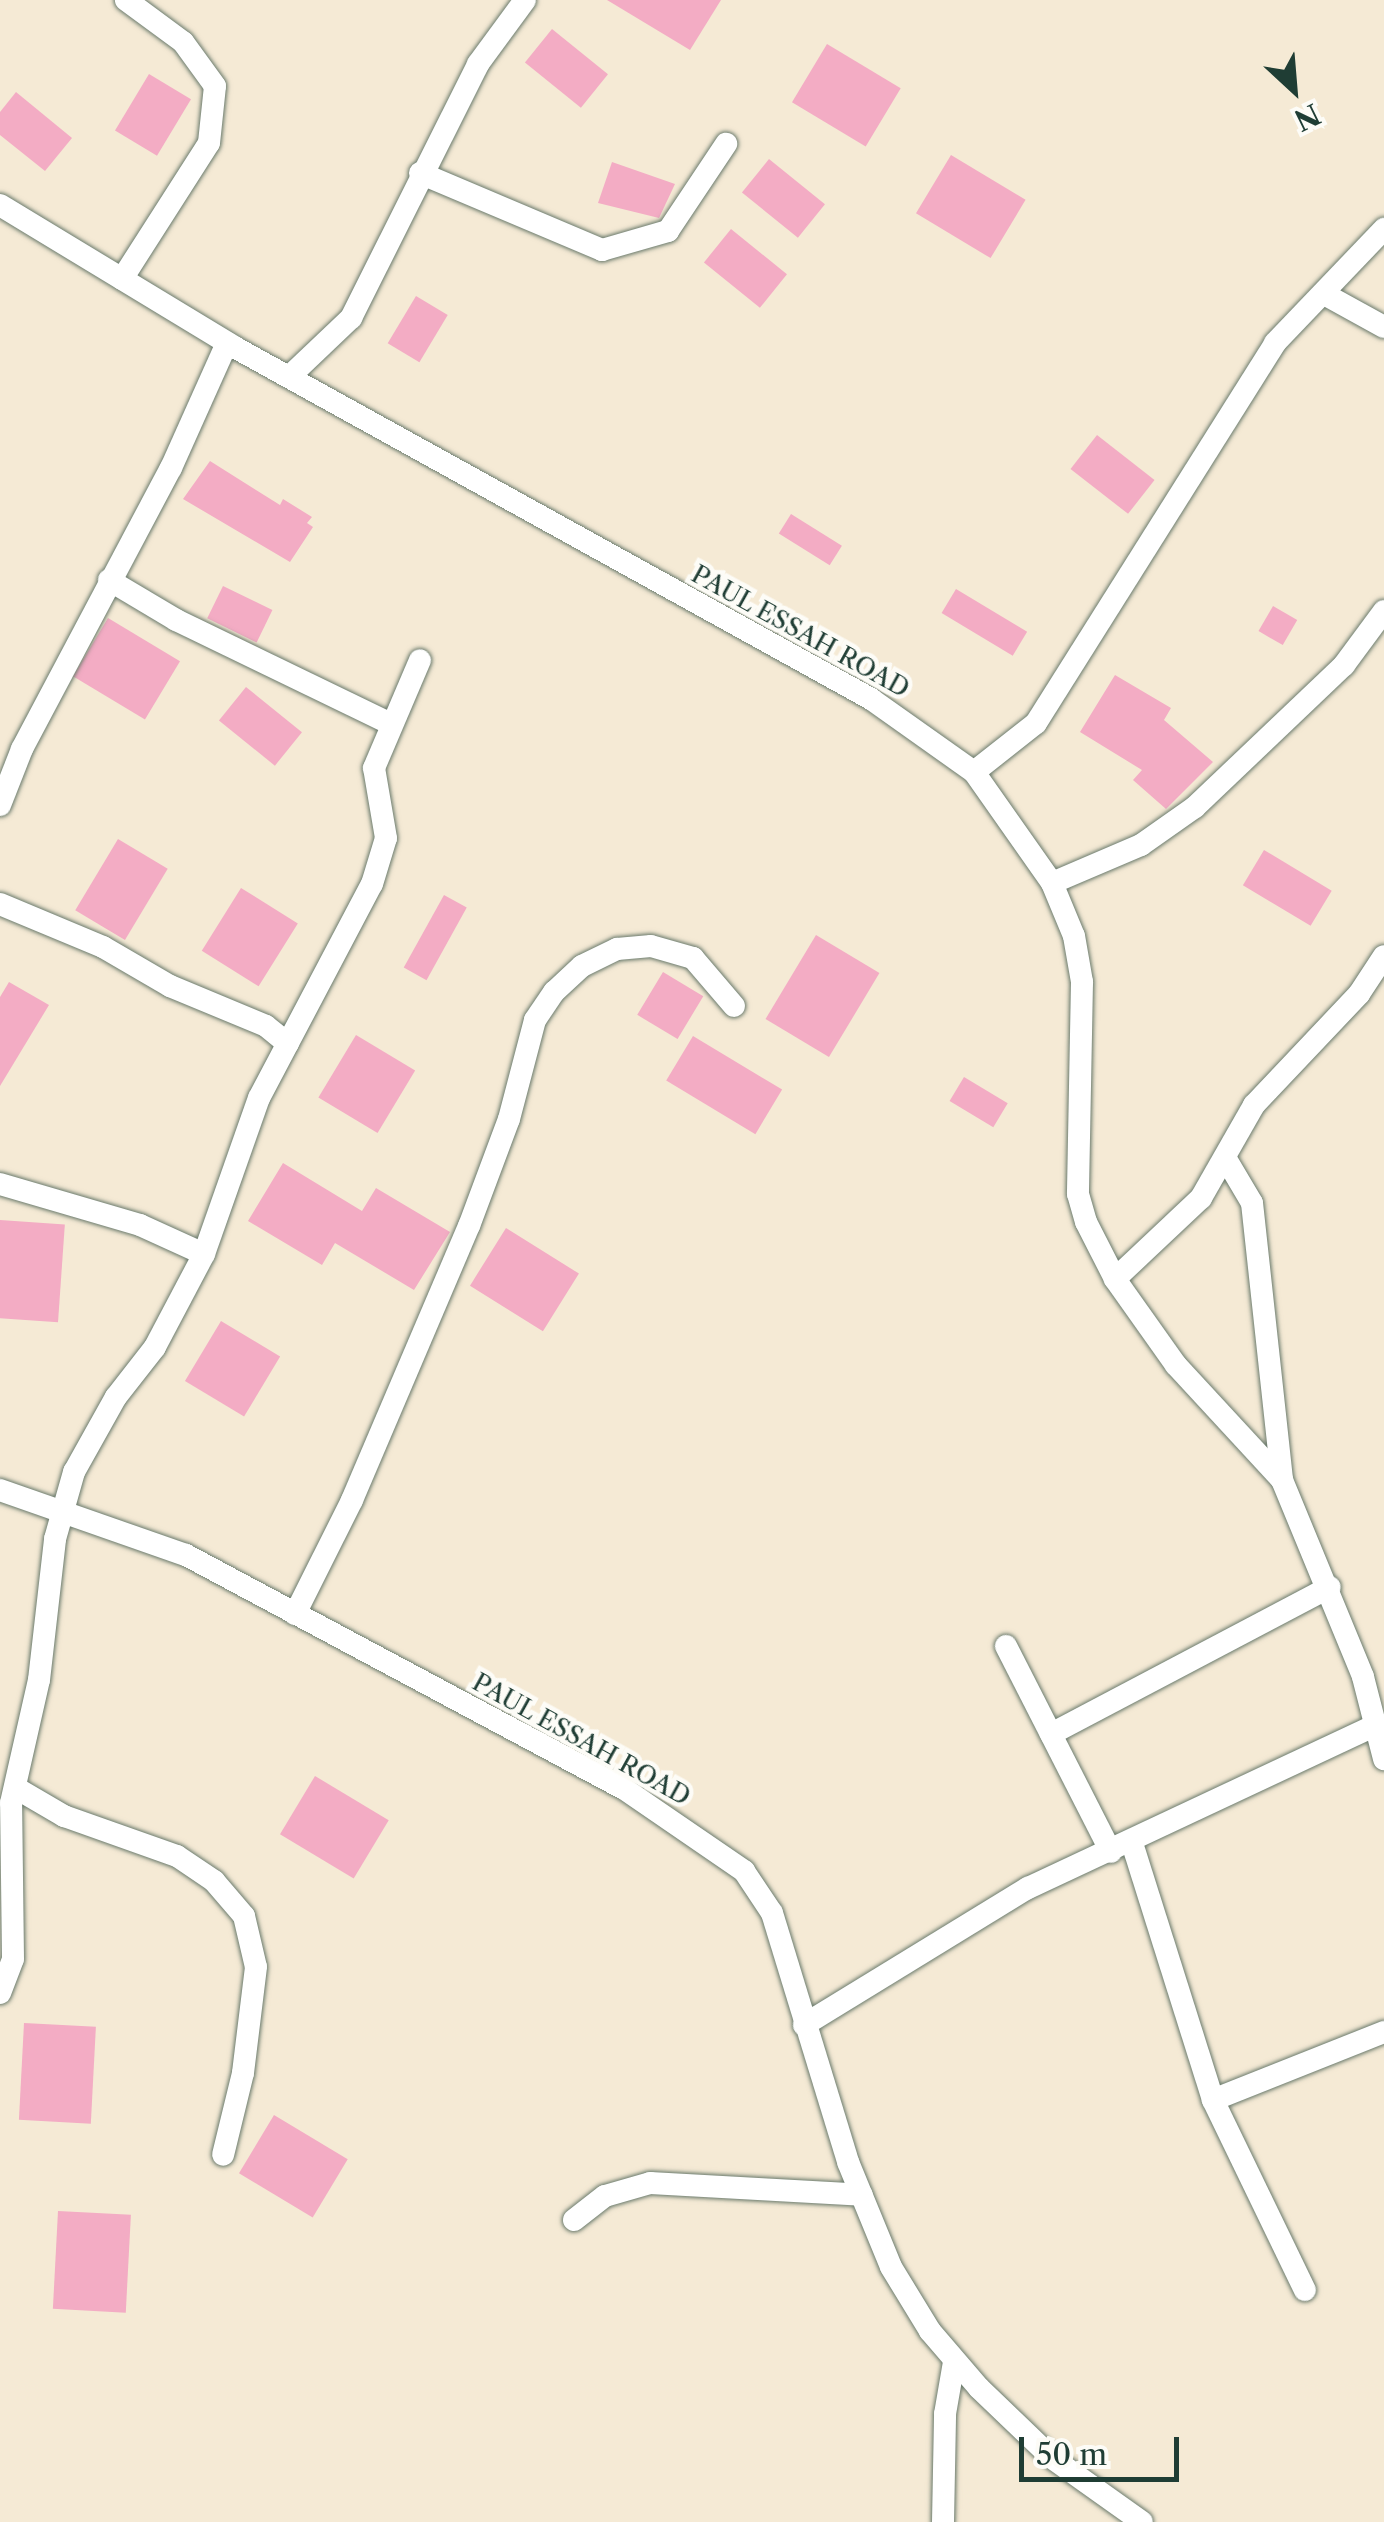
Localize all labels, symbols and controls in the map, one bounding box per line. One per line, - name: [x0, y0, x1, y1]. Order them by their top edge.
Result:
- north arrow: [1244, 40, 1344, 140]
- text: N: [1289, 96, 1326, 138]
- street label: PAUL ESSAH ROAD: [686, 559, 914, 705]
- street label: PAUL ESSAH ROAD: [467, 1667, 695, 1813]
- scale bar: [1024, 2417, 1184, 2479]
- text: 50 m: [1036, 2436, 1107, 2473]

